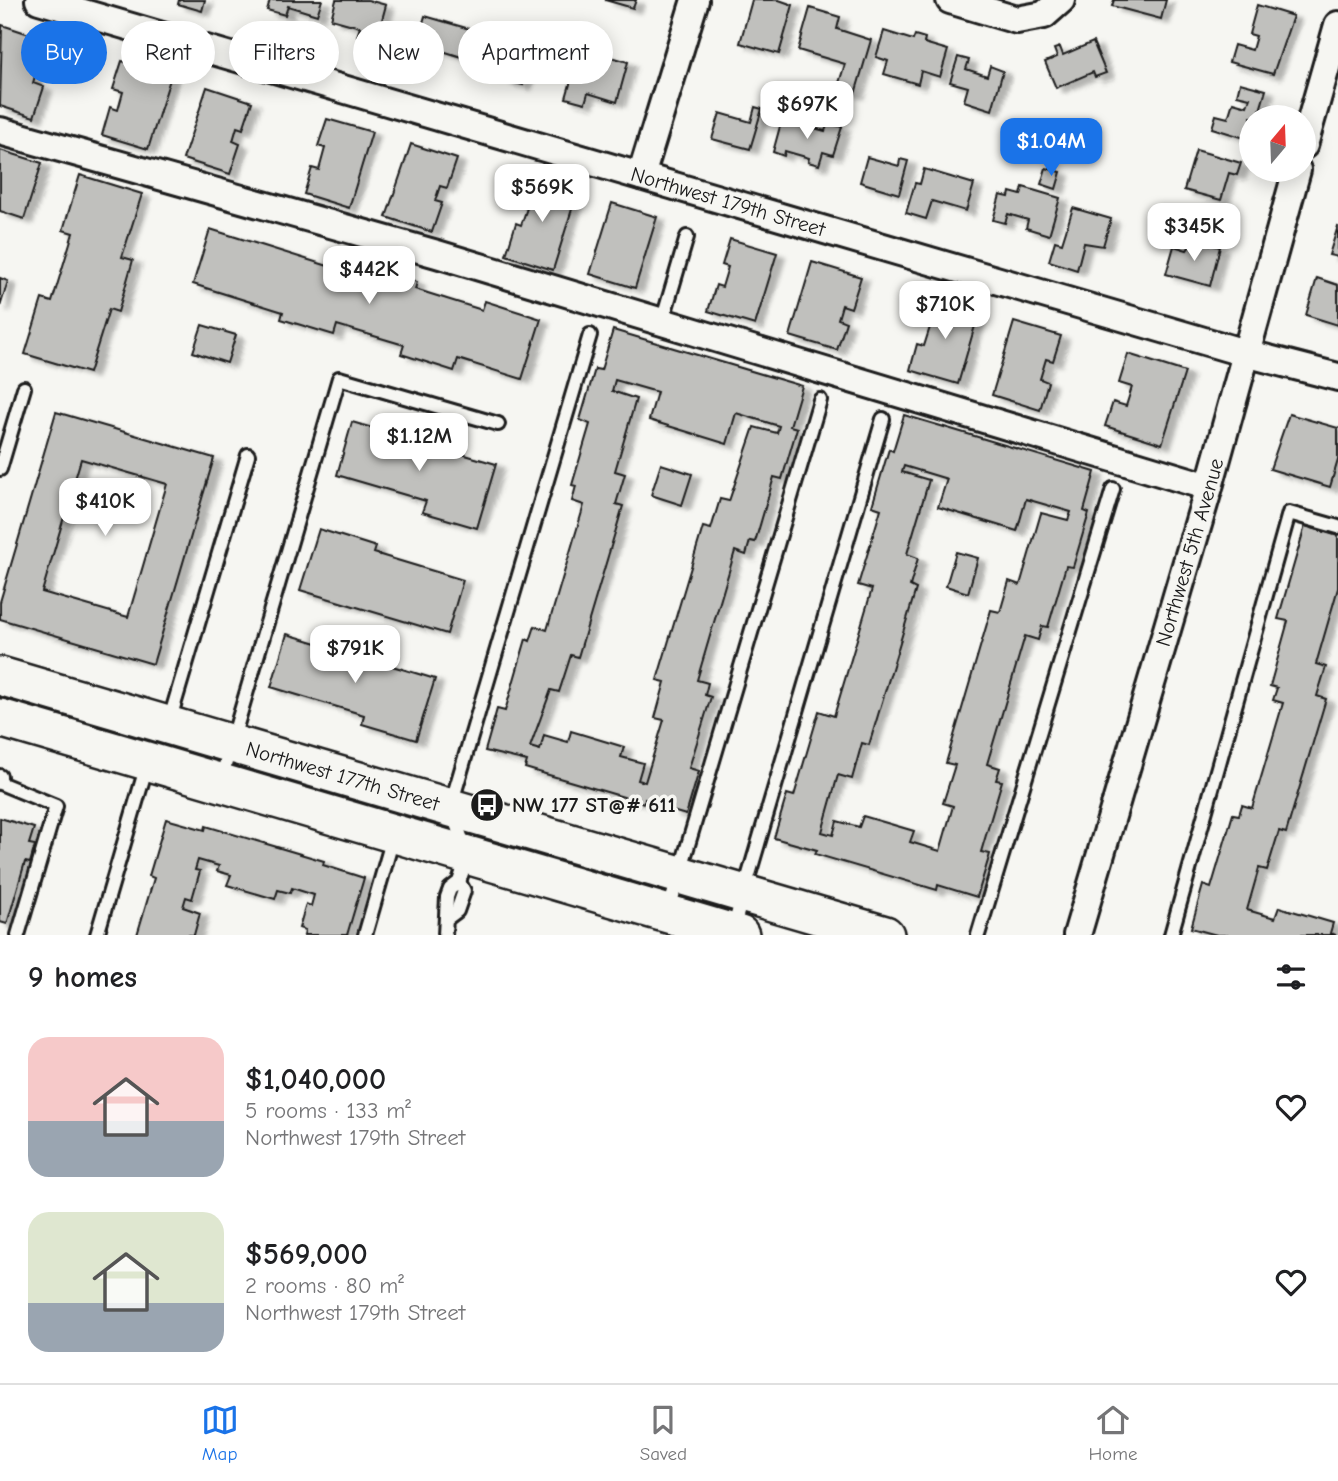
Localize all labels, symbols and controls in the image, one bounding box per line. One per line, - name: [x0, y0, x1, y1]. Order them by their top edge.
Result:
- chip: Buy: [21, 21, 107, 84]
- chip: Rent: [121, 21, 215, 84]
- chip: Filters: [229, 21, 339, 84]
- chip: New: [353, 21, 444, 84]
- chip: Apartment: [458, 21, 613, 84]
- pin: $697K: [758, 82, 856, 141]
- text: $697K: [776, 90, 838, 117]
- north arrow: [1239, 105, 1316, 182]
- map controls: [1239, 105, 1316, 182]
- pin: $1.04M: [994, 118, 1108, 178]
- text: $1.04M: [1016, 127, 1086, 154]
- street label: Northwest 179th Street: [628, 162, 829, 242]
- pin: $569K: [493, 164, 591, 224]
- text: $569K: [510, 173, 574, 200]
- pin: $345K: [1145, 204, 1243, 263]
- text: $345K: [1163, 212, 1225, 239]
- pin: $442K: [320, 246, 418, 306]
- text: $442K: [339, 255, 399, 282]
- pin: $710K: [896, 282, 994, 341]
- text: $710K: [915, 290, 975, 317]
- pin: $1.12M: [362, 414, 476, 473]
- text: $1.12M: [386, 422, 452, 449]
- street label: Northwest 5th Avenue: [1151, 456, 1228, 649]
- pin: $410K: [56, 478, 154, 538]
- text: $410K: [75, 487, 135, 514]
- pin: $791K: [306, 626, 404, 685]
- text: $791K: [326, 634, 384, 661]
- street label: Northwest 177th Street: [243, 737, 443, 816]
- bus stop icon: NW 177 ST@# 611: [468, 786, 506, 824]
- place label: NW 177 ST@# 611: [512, 793, 676, 817]
- icon: filters: [1272, 958, 1310, 996]
- text: 9 homes: [28, 960, 137, 995]
- text: $1,040,000: [245, 1062, 386, 1097]
- icon: home: [84, 1065, 168, 1149]
- icon: heart: [1272, 1088, 1310, 1126]
- text: 5 rooms · 133 m²: [245, 1097, 411, 1124]
- text: Northwest 179th Street: [245, 1124, 465, 1151]
- text: $569,000: [245, 1237, 368, 1272]
- icon: home: [84, 1240, 168, 1324]
- icon: heart: [1272, 1263, 1310, 1301]
- text: 2 rooms · 80 m²: [245, 1272, 404, 1299]
- text: Northwest 179th Street: [245, 1299, 465, 1326]
- tab: Map: [201, 1401, 239, 1465]
- tab: Saved: [640, 1401, 687, 1465]
- tab: Home: [1088, 1401, 1137, 1465]

